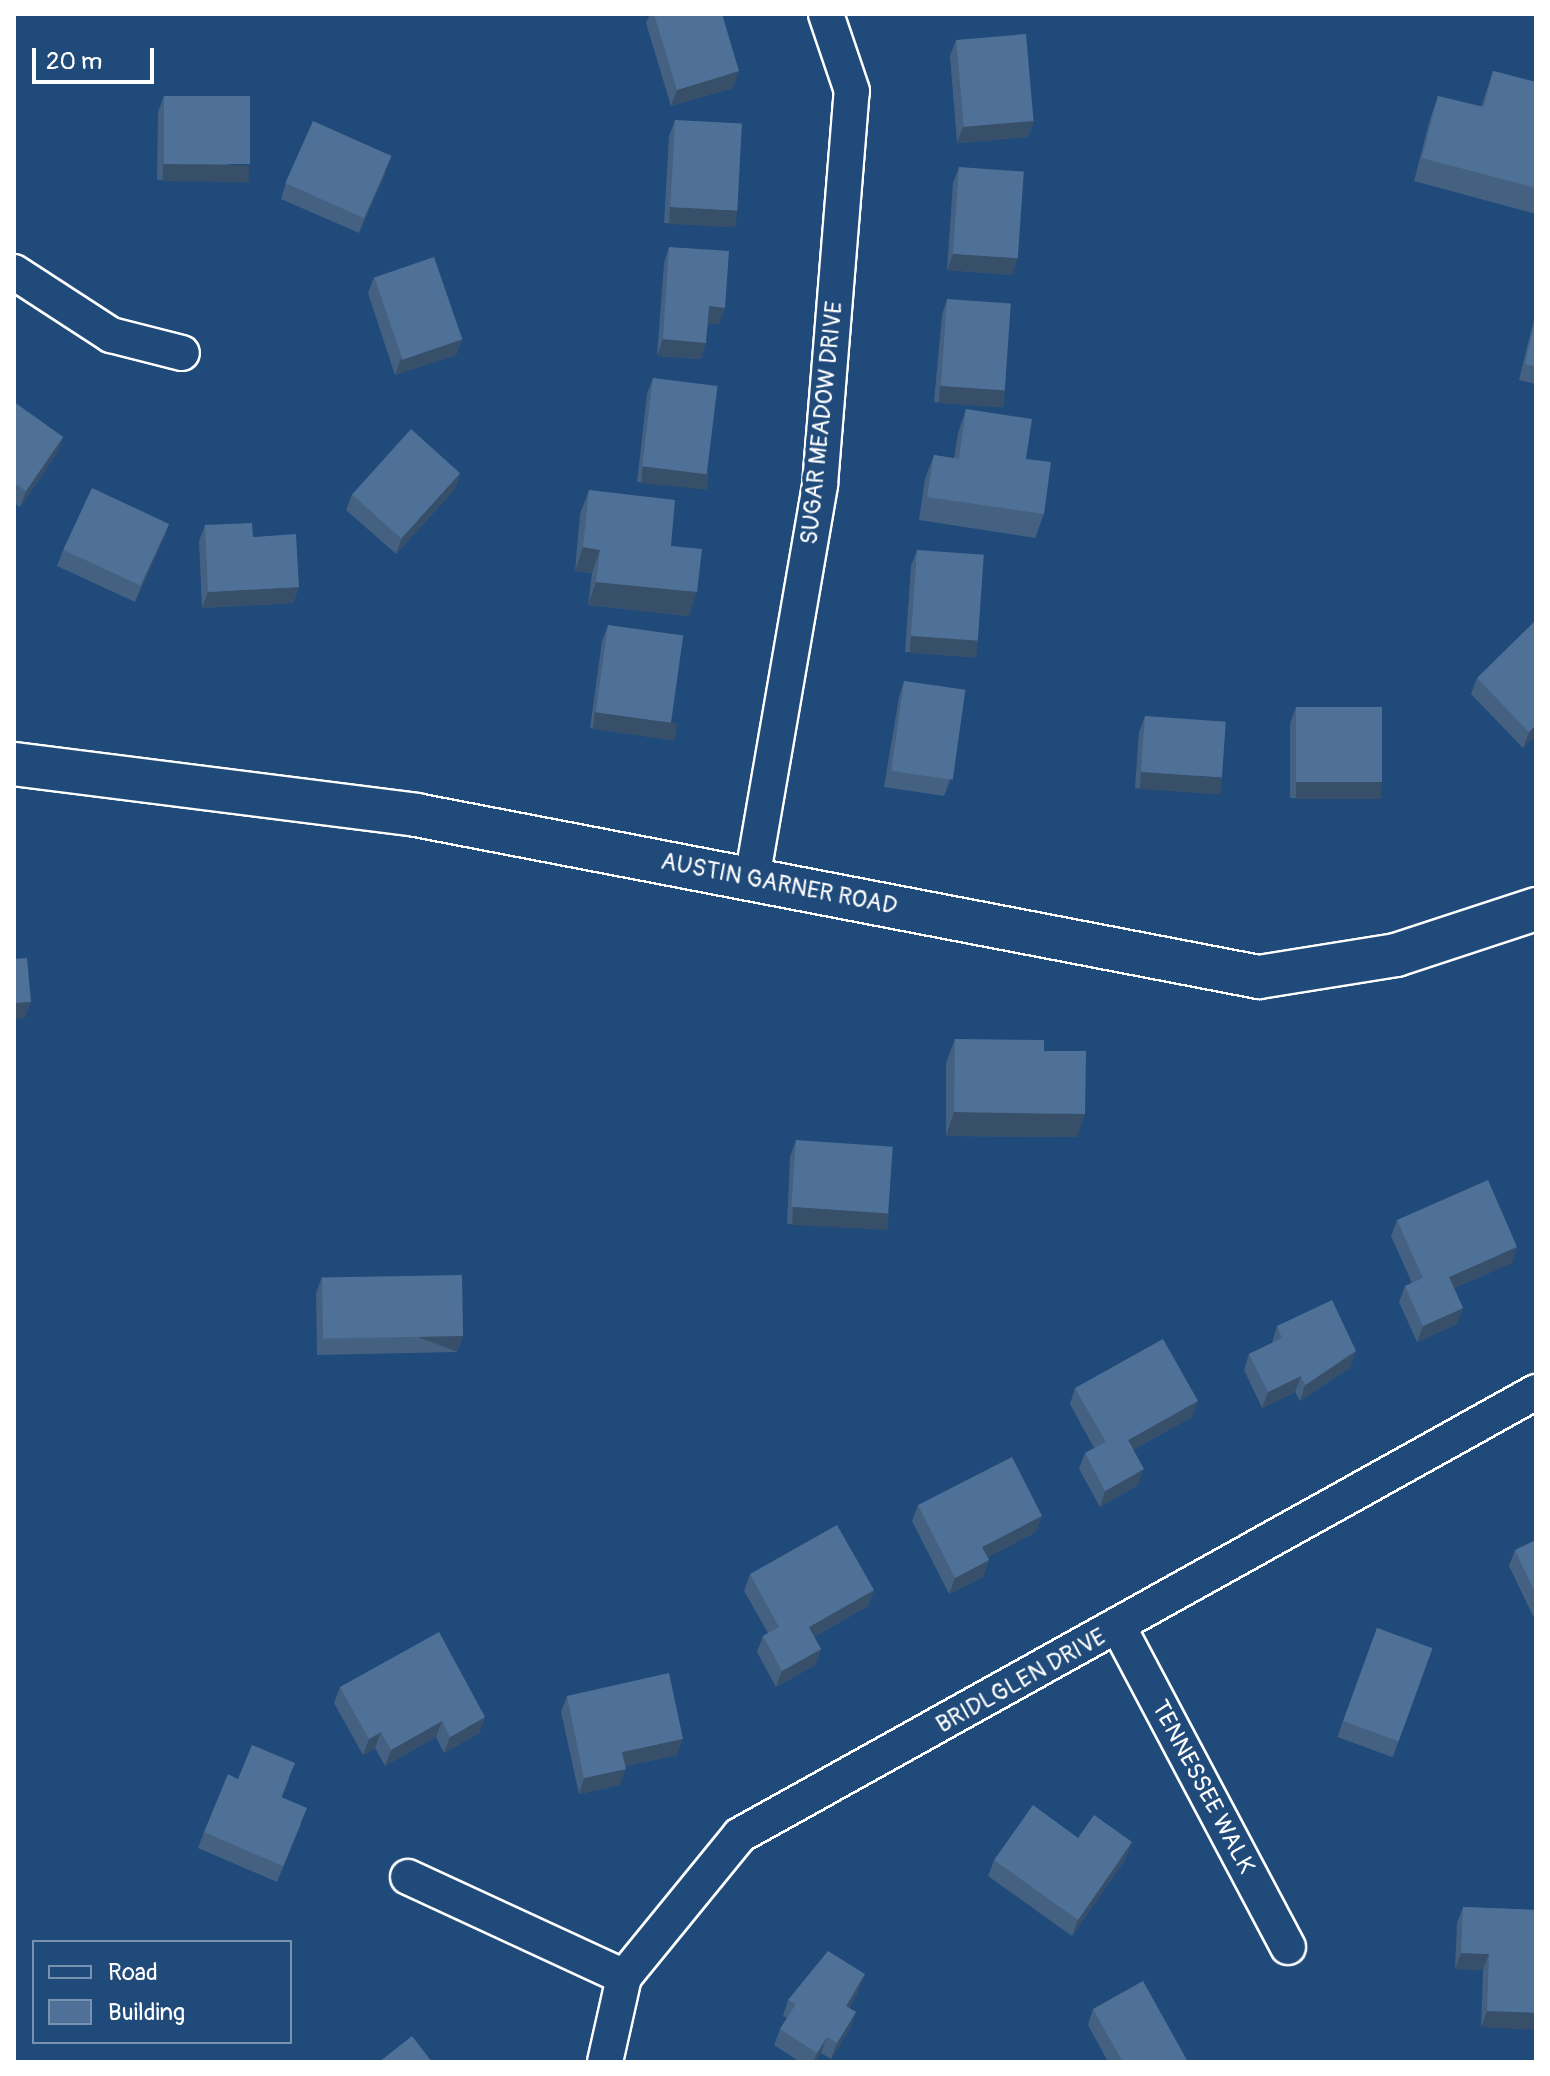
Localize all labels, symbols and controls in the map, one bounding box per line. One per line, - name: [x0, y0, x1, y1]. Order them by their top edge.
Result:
- scale bar: [36, 32, 158, 82]
- text: 20 m: [46, 47, 102, 76]
- street label: SUGAR MEADOW DRIVE: [795, 300, 849, 546]
- street label: AUSTIN GARNER ROAD: [658, 847, 900, 921]
- street label: BRIDLGLEN DRIVE: [931, 1623, 1111, 1739]
- street label: TENNESSEE WALK: [1145, 1695, 1261, 1879]
- legend: [32, 1940, 292, 2044]
- text: Road: [108, 1958, 158, 1987]
- text: Building: [108, 1998, 185, 2027]

